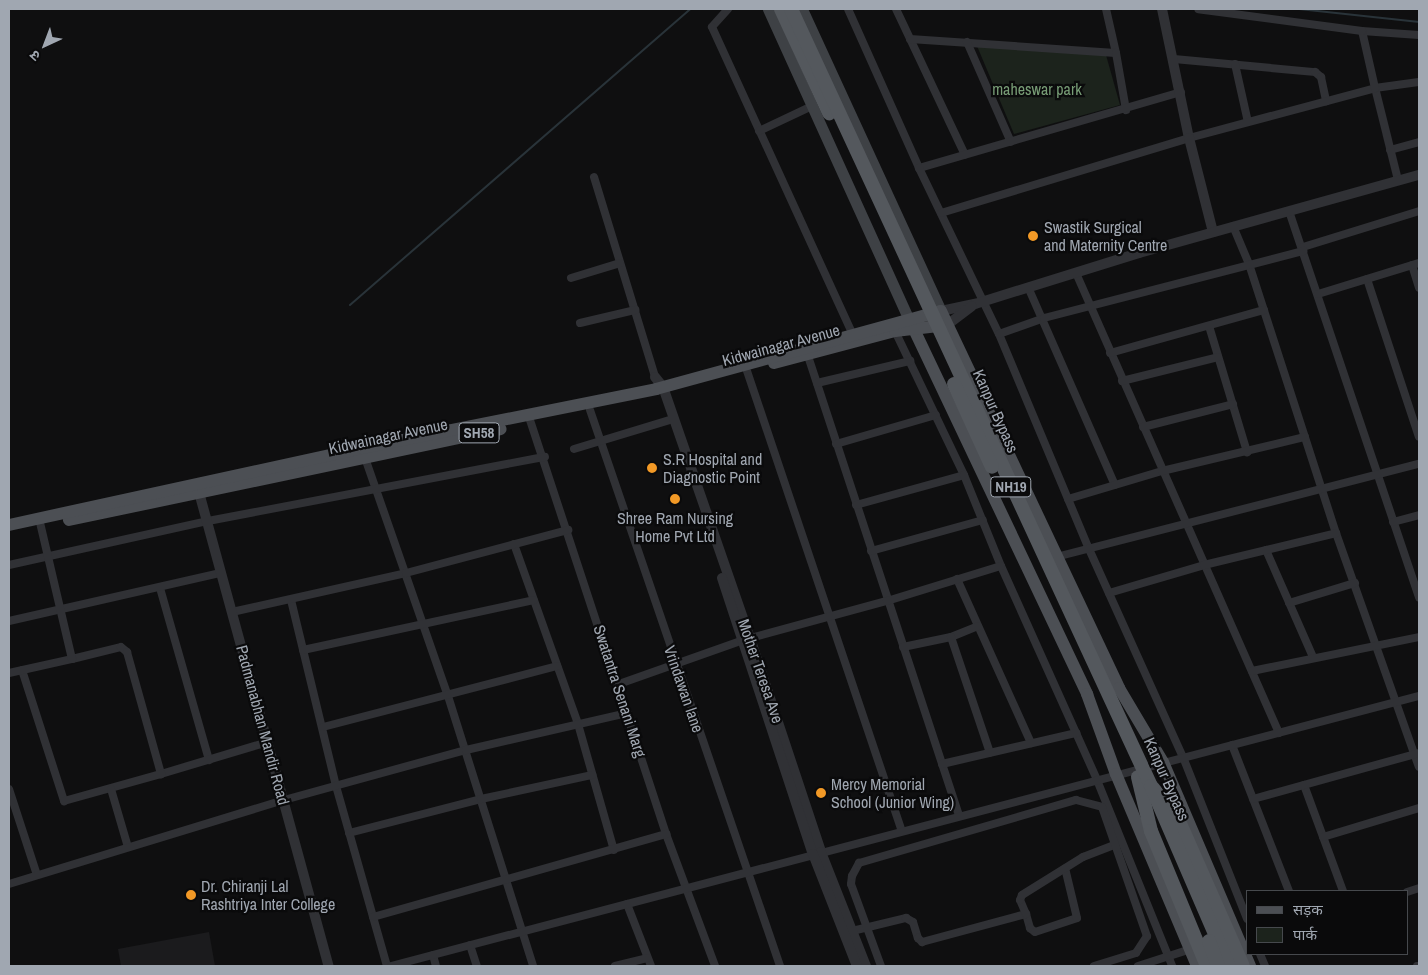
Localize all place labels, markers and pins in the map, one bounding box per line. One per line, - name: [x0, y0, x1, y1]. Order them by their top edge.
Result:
- place label: Swastik Surgical and Maternity Centre: [1044, 217, 1167, 255]
- marker: Swastik Surgical and Maternity Centre: [1026, 229, 1040, 243]
- place label: S.R Hospital and Diagnostic Point: [663, 449, 762, 487]
- marker: S.R Hospital and Diagnostic Point: [645, 461, 659, 475]
- marker: Shree Ram Nursing Home Pvt Ltd: [668, 492, 682, 506]
- place label: Shree Ram Nursing Home Pvt Ltd: [617, 508, 733, 546]
- place label: Mercy Memorial School (Junior Wing): [831, 774, 954, 812]
- marker: Mercy Memorial School (Junior Wing): [815, 787, 827, 799]
- place label: Dr. Chiranji Lal Rashtriya Inter College: [201, 876, 335, 914]
- marker: Dr. Chiranji Lal Rashtriya Inter College: [185, 889, 197, 901]

